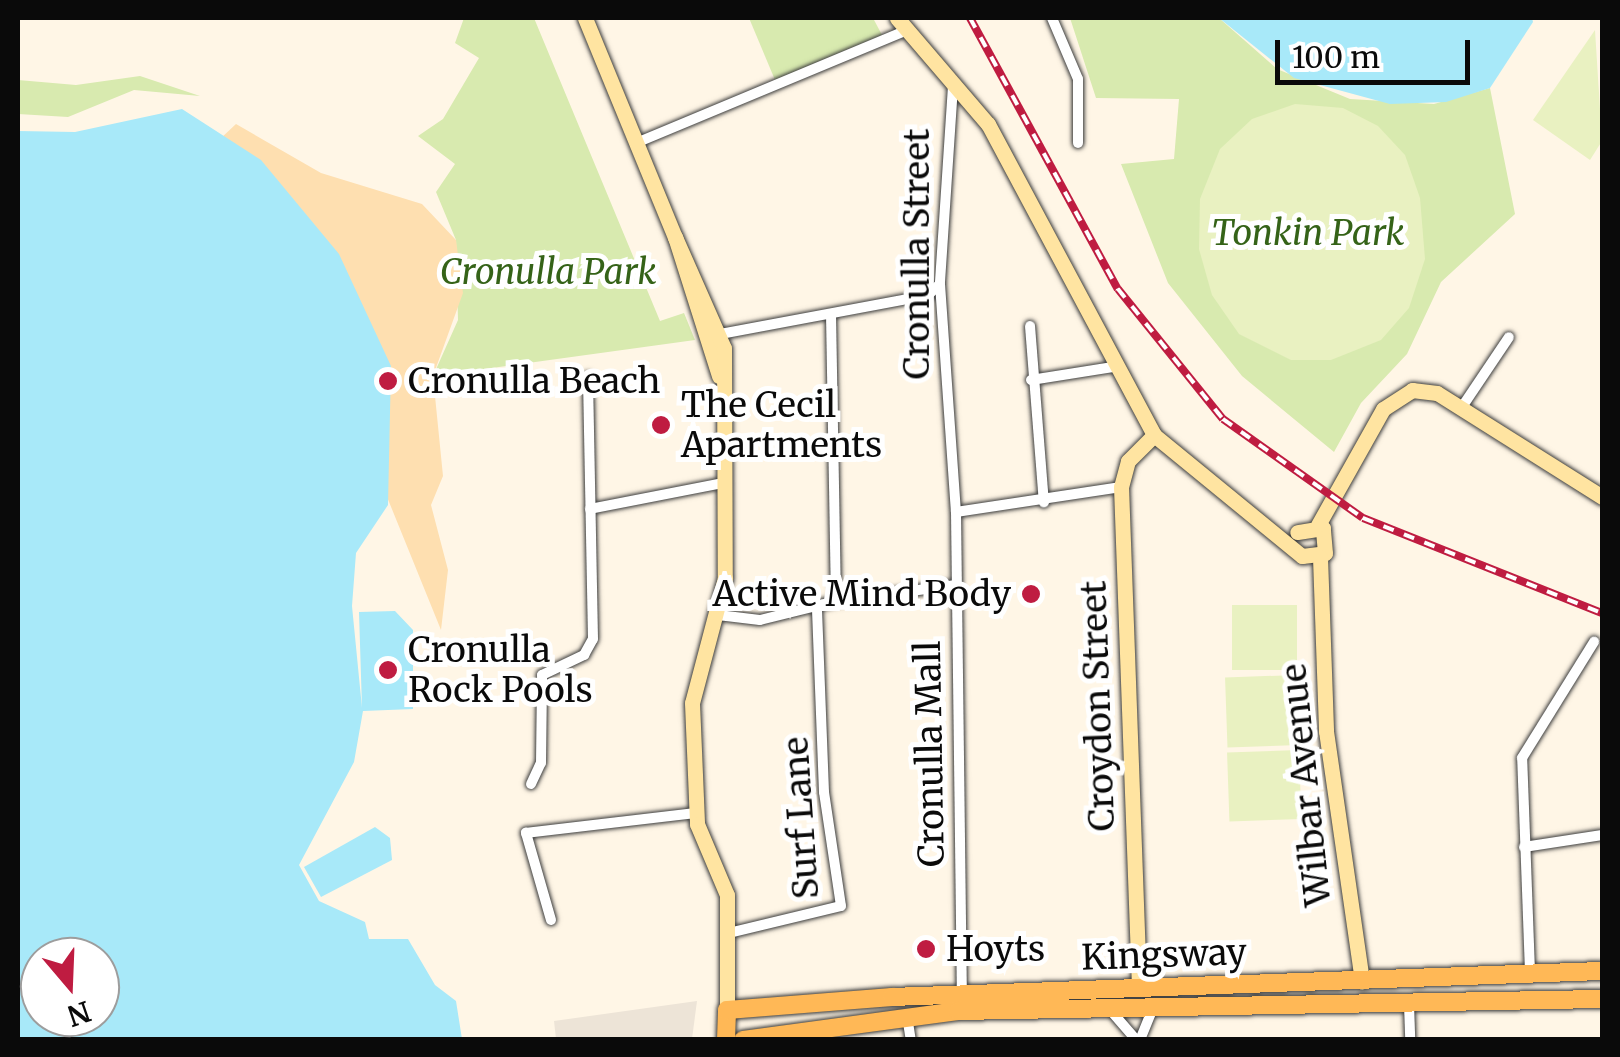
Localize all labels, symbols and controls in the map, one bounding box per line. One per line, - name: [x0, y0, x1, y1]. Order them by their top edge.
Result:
- scale bar: [1280, 20, 1475, 82]
- text: 100 m: [1292, 38, 1380, 76]
- street label: Cronulla Street: [896, 129, 938, 379]
- park label: Tonkin Park: [1212, 212, 1404, 254]
- park label: Cronulla Park: [440, 251, 656, 293]
- place label: Cronulla Beach: [408, 360, 660, 402]
- marker: Cronulla Beach: [377, 370, 399, 392]
- place label: The Cecil Apartments: [681, 384, 882, 466]
- marker: The Cecil Apartments: [650, 414, 672, 436]
- place label: Active Mind Body: [713, 573, 1011, 615]
- street label: Croydon Street: [1073, 580, 1123, 832]
- marker: Active Mind Body: [1020, 583, 1042, 605]
- place label: Cronulla Rock Pools: [408, 629, 593, 711]
- street label: Cronulla Mall: [907, 641, 953, 867]
- marker: Cronulla Rock Pools: [377, 659, 399, 681]
- street label: Wilbar Avenue: [1272, 662, 1340, 908]
- street label: Surf Lane: [774, 736, 828, 900]
- place label: Hoyts: [946, 928, 1045, 970]
- street label: Kingsway: [1081, 931, 1247, 979]
- north arrow: [20, 937, 120, 1037]
- marker: Hoyts: [915, 938, 937, 960]
- text: N: [63, 993, 95, 1034]

